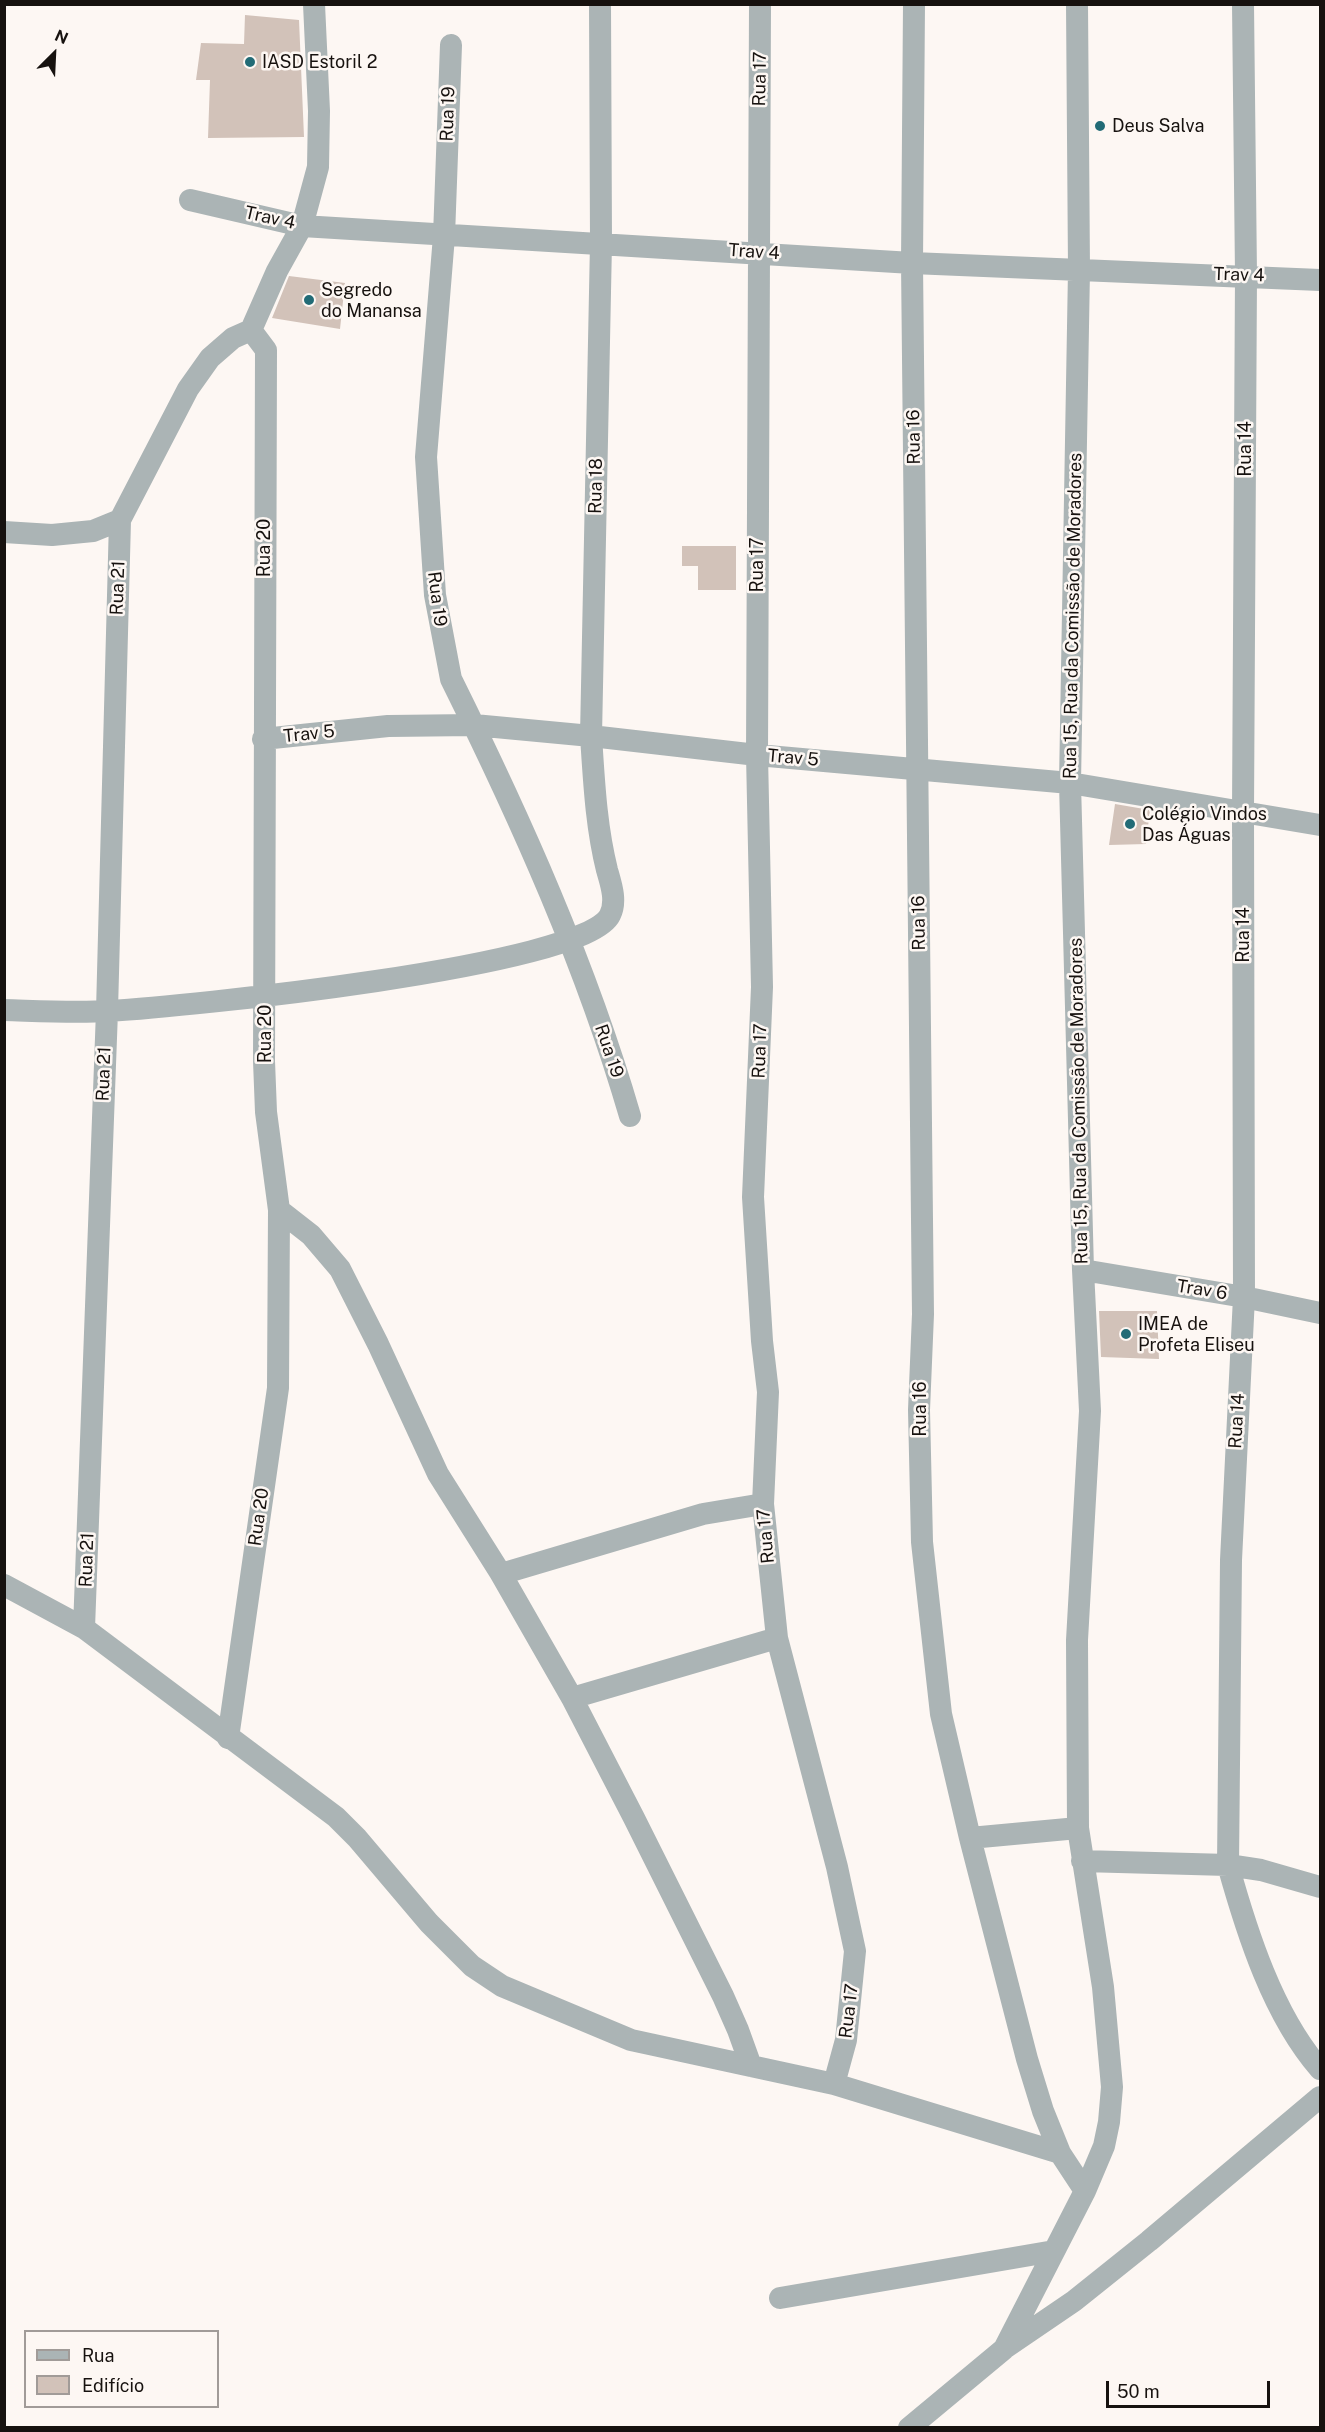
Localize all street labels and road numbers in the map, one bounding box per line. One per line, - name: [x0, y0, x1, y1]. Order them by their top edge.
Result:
- street label: Rua 17: [749, 51, 771, 107]
- street label: Rua 19: [436, 86, 460, 142]
- street label: Trav 4: [243, 202, 297, 234]
- street label: Trav 4: [728, 239, 780, 265]
- street label: Trav 4: [1213, 263, 1265, 287]
- street label: Rua 16: [903, 409, 925, 465]
- street label: Rua 14: [1234, 421, 1256, 477]
- street label: Rua 15, Rua da Comissão de Moradores: [1059, 453, 1087, 779]
- street label: Rua 18: [585, 458, 607, 514]
- street label: Rua 20: [253, 519, 275, 577]
- street label: Rua 17: [746, 538, 768, 592]
- street label: Rua 21: [106, 560, 130, 616]
- street label: Rua 19: [423, 570, 451, 628]
- street label: Trav 5: [282, 721, 336, 747]
- street label: Trav 5: [766, 745, 820, 771]
- street label: Rua 16: [908, 895, 930, 951]
- street label: Rua 14: [1232, 907, 1254, 963]
- street label: Rua 15, Rua da Comissão de Moradores: [1065, 938, 1093, 1264]
- street label: Rua 20: [254, 1005, 276, 1063]
- street label: Rua 19: [590, 1021, 628, 1081]
- street label: Rua 17: [748, 1023, 772, 1079]
- street label: Rua 21: [92, 1046, 116, 1102]
- street label: Trav 6: [1175, 1275, 1229, 1305]
- street label: Rua 16: [909, 1381, 931, 1437]
- street label: Rua 14: [1225, 1393, 1249, 1449]
- street label: Rua 20: [244, 1487, 274, 1547]
- street label: Rua 17: [753, 1508, 779, 1564]
- street label: Rua 21: [75, 1532, 99, 1588]
- street label: Rua 17: [835, 1982, 863, 2040]

